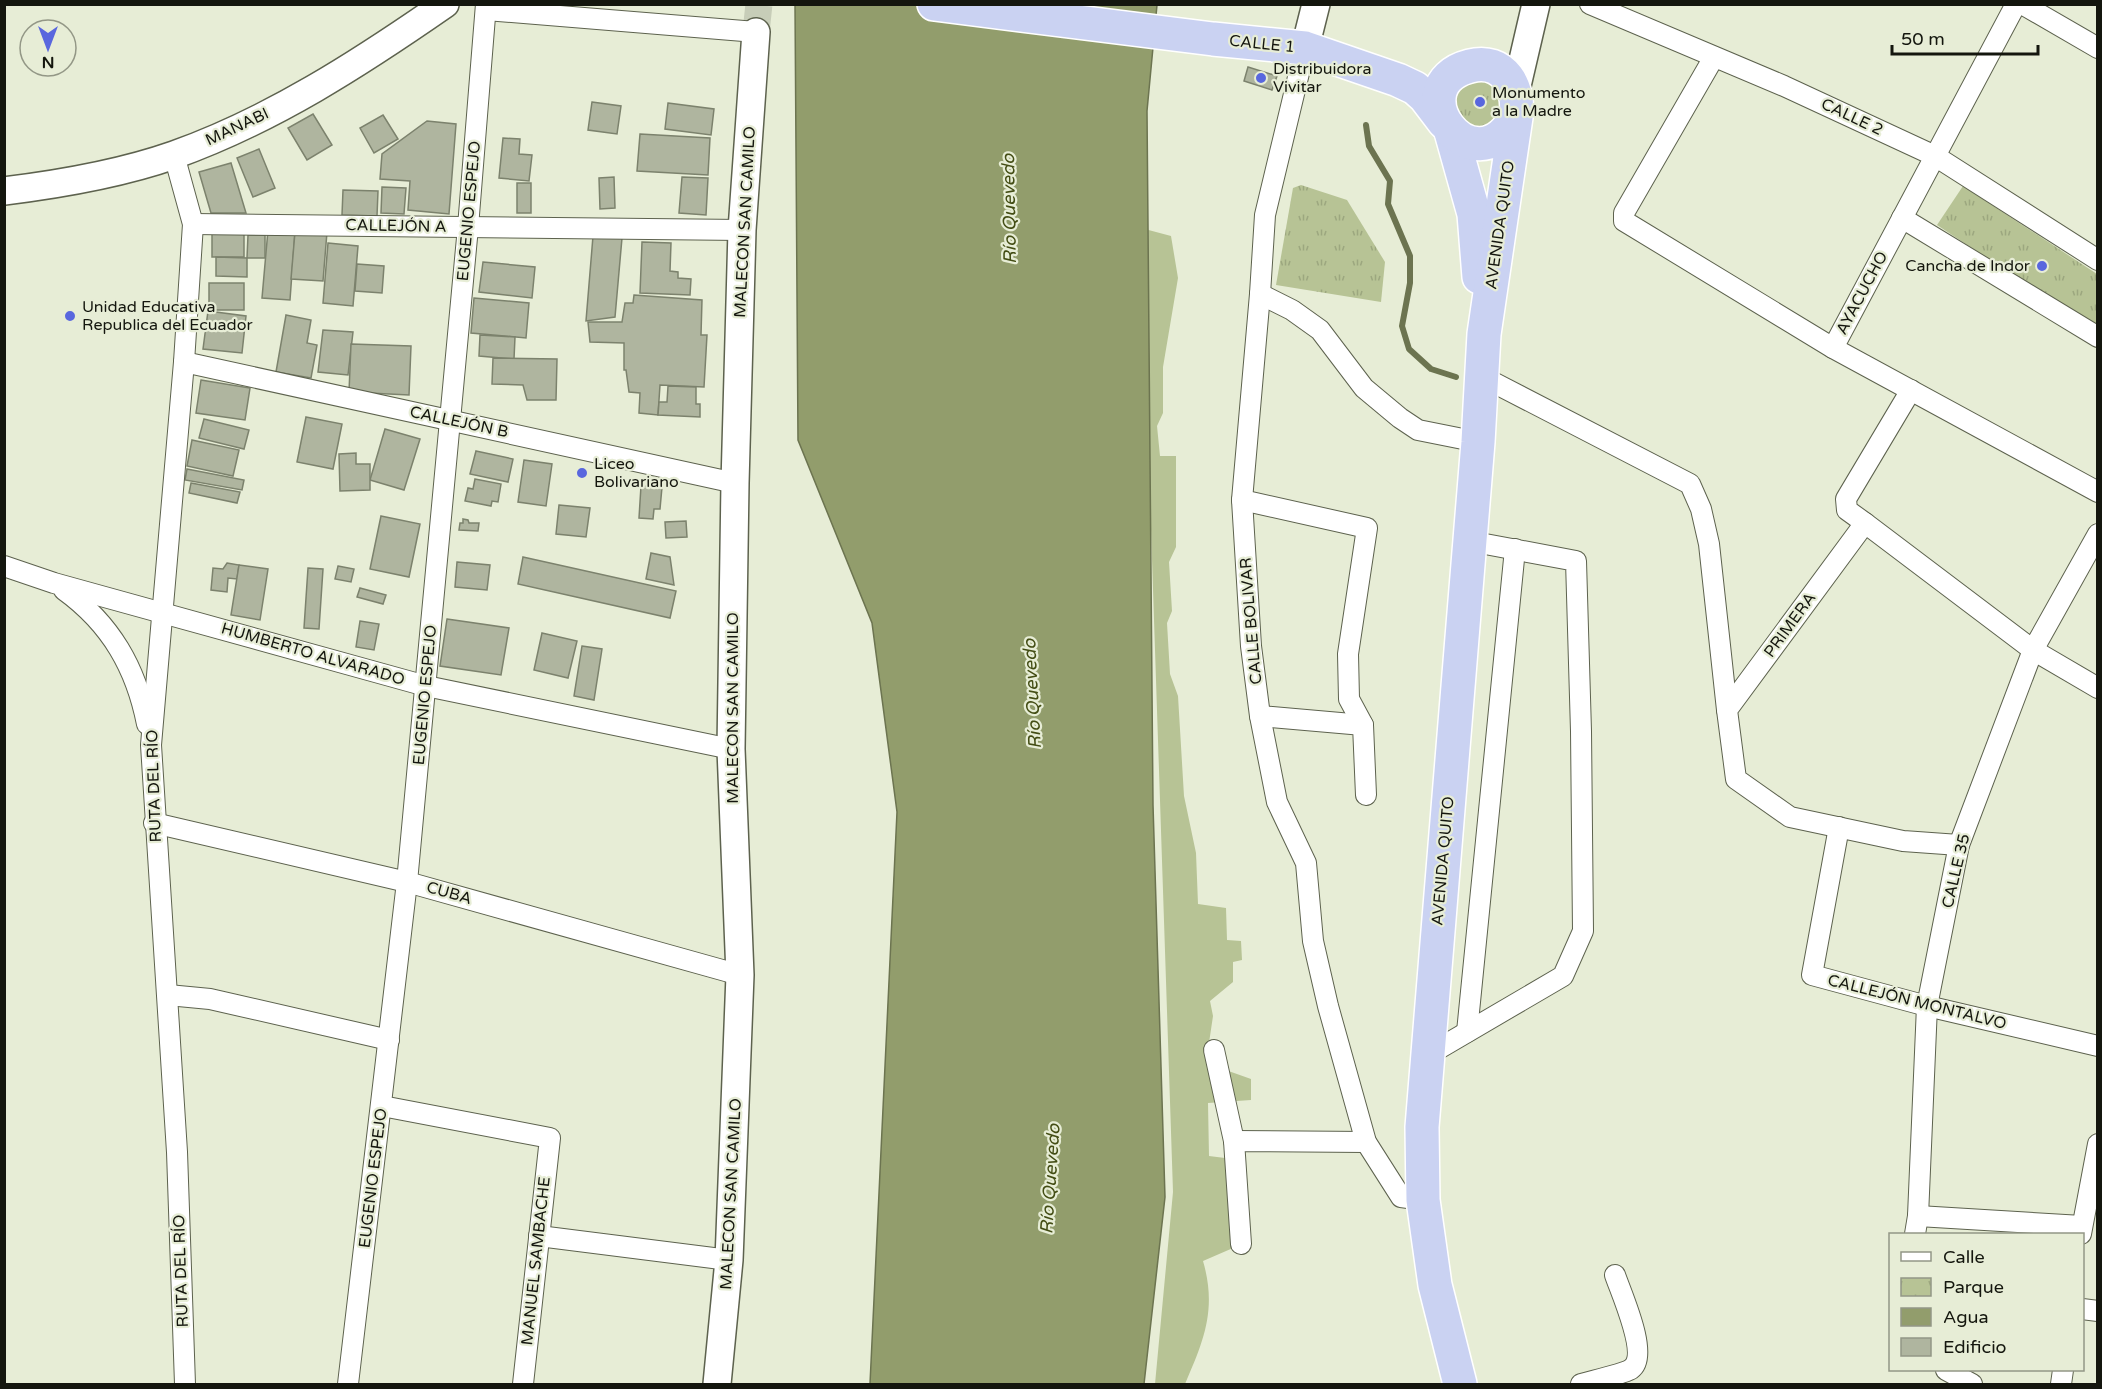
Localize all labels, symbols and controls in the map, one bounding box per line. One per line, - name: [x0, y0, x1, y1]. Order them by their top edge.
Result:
- north arrow: [18, 18, 78, 78]
- scale bar: [1892, 18, 2038, 56]
- text: 50 m: [1901, 28, 1945, 50]
- street label: CALLE 1: [1228, 31, 1296, 57]
- text: N: [42, 52, 54, 72]
- place label: Distribuidora Vivitar: [1273, 59, 1371, 97]
- marker: Distribuidora Vivitar: [1254, 71, 1268, 85]
- place label: Monumento a la Madre: [1492, 83, 1585, 121]
- street label: CALLE 2: [1818, 94, 1886, 140]
- marker: Monumento a la Madre: [1473, 95, 1487, 109]
- street label: MANABI: [202, 104, 272, 150]
- street label: MALECON SAN CAMILO: [730, 126, 760, 318]
- street label: EUGENIO ESPEJO: [453, 140, 485, 282]
- water label: Río Quevedo: [997, 153, 1021, 264]
- street label: AVENIDA QUITO: [1481, 159, 1519, 291]
- street label: CALLEJÓN A: [345, 215, 447, 237]
- street label: AYACUCHO: [1832, 248, 1892, 338]
- place label: Cancha de Indor: [1905, 256, 2031, 276]
- marker: Cancha de Indor: [2035, 259, 2049, 273]
- place label: Unidad Educativa Republica del Ecuador: [82, 297, 253, 335]
- marker: Unidad Educativa Republica del Ecuador: [63, 309, 77, 323]
- street label: CALLEJÓN B: [408, 402, 510, 442]
- place label: Liceo Bolivariano: [594, 454, 679, 492]
- marker: Liceo Bolivariano: [575, 466, 589, 480]
- street label: CALLE BOLIVAR: [1235, 557, 1267, 685]
- street label: PRIMERA: [1760, 588, 1820, 662]
- street label: MALECON SAN CAMILO: [723, 612, 743, 804]
- street label: HUMBERTO ALVARADO: [219, 618, 407, 690]
- street label: EUGENIO ESPEJO: [409, 624, 441, 766]
- water label: Río Quevedo: [1018, 637, 1046, 750]
- street label: RUTA DEL RÍO: [142, 729, 166, 843]
- street label: AVENIDA QUITO: [1427, 795, 1459, 927]
- street label: CALLE 35: [1938, 832, 1974, 910]
- street label: CUBA: [424, 877, 474, 909]
- street label: CALLEJÓN MONTALVO: [1826, 970, 2008, 1034]
- street label: MALECON SAN CAMILO: [716, 1098, 746, 1290]
- street label: EUGENIO ESPEJO: [355, 1107, 391, 1249]
- water label: Río Quevedo: [1035, 1122, 1065, 1235]
- street label: MANUEL SAMBACHE: [517, 1176, 555, 1346]
- street label: RUTA DEL RÍO: [169, 1214, 193, 1328]
- legend: [1889, 1233, 2084, 1371]
- text: Calle: [1943, 1246, 1985, 1268]
- text: Parque: [1943, 1276, 2004, 1298]
- text: Agua: [1943, 1306, 1989, 1328]
- text: Edificio: [1943, 1336, 2007, 1358]

